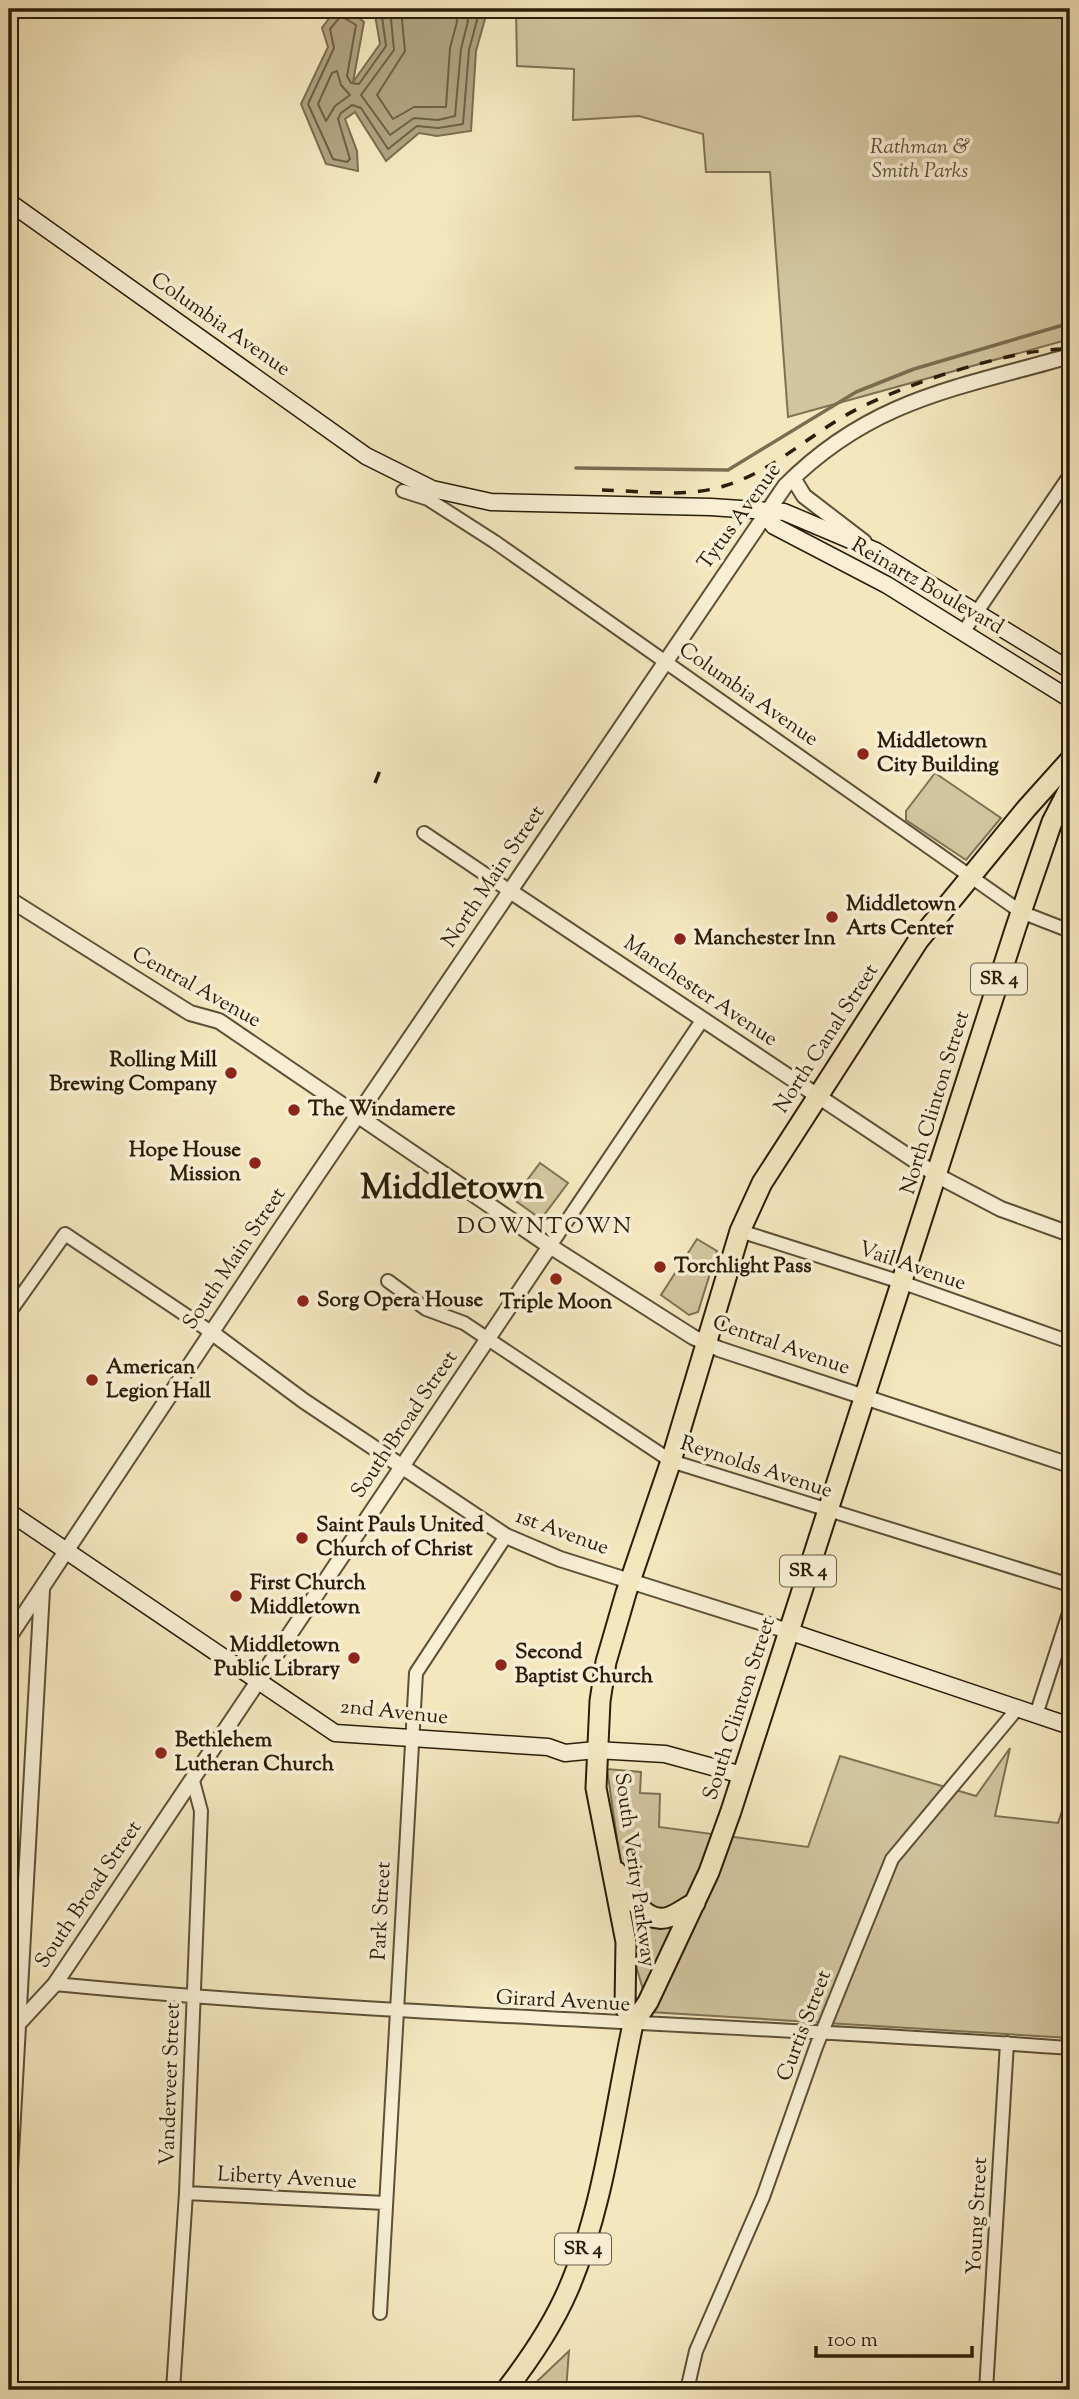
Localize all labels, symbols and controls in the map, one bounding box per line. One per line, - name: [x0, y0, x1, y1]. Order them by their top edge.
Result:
- park label: Rathman & Smith Parks: [870, 133, 971, 187]
- street label: Columbia Avenue: [144, 266, 296, 384]
- street label: Tytus Avenue: [691, 457, 789, 577]
- street label: Reinartz Boulevard: [845, 531, 1009, 643]
- street label: Columbia Avenue: [672, 636, 824, 754]
- place label: Middletown City Building: [877, 727, 1000, 781]
- marker: Middletown City Building: [855, 746, 871, 762]
- street label: North Main Street: [435, 800, 553, 954]
- place label: Middletown Arts Center: [846, 890, 957, 944]
- marker: Middletown Arts Center: [824, 909, 840, 925]
- place label: Manchester Inn: [694, 924, 836, 954]
- street label: Manchester Avenue: [617, 929, 783, 1055]
- marker: Manchester Inn: [672, 931, 688, 947]
- street label: Central Avenue: [126, 940, 266, 1036]
- street label: North Canal Street: [767, 958, 887, 1120]
- road number: SR 4: [971, 964, 1027, 995]
- street label: North Clinton Street: [894, 1007, 978, 1199]
- place label: Rolling Mill Brewing Company: [49, 1046, 218, 1100]
- marker: Rolling Mill Brewing Company: [223, 1065, 239, 1081]
- place label: The Windamere: [308, 1095, 456, 1125]
- marker: The Windamere: [286, 1102, 302, 1118]
- place label: Hope House Mission: [129, 1136, 242, 1190]
- marker: Hope House Mission: [247, 1155, 263, 1171]
- district label: Middletown: [360, 1164, 544, 1215]
- street label: South Main Street: [176, 1182, 294, 1336]
- district label: DOWNTOWN: [457, 1211, 633, 1244]
- street label: Vail Avenue: [854, 1235, 970, 1299]
- place label: Torchlight Pass: [674, 1252, 811, 1282]
- marker: Torchlight Pass: [652, 1259, 668, 1275]
- marker: Triple Moon: [548, 1271, 564, 1287]
- place label: Sorg Opera House: [317, 1286, 483, 1316]
- place label: Triple Moon: [500, 1288, 613, 1318]
- marker: Sorg Opera House: [295, 1293, 311, 1309]
- street label: Central Avenue: [708, 1308, 854, 1384]
- street label: South Broad Street: [344, 1345, 466, 1505]
- place label: American Legion Hall: [106, 1353, 211, 1407]
- marker: American Legion Hall: [84, 1372, 100, 1388]
- street label: Reynolds Avenue: [676, 1429, 836, 1507]
- street label: 1st Avenue: [511, 1502, 613, 1564]
- place label: Saint Pauls United Church of Christ: [316, 1511, 484, 1565]
- marker: Saint Pauls United Church of Christ: [294, 1530, 310, 1546]
- road number: SR 4: [780, 1555, 836, 1586]
- place label: First Church Middletown: [250, 1569, 366, 1623]
- marker: First Church Middletown: [228, 1588, 244, 1604]
- street label: South Clinton Street: [696, 1614, 784, 1804]
- place label: Middletown Public Library: [214, 1631, 341, 1685]
- place label: Second Baptist Church: [515, 1638, 654, 1692]
- marker: Middletown Public Library: [346, 1650, 362, 1666]
- marker: Second Baptist Church: [493, 1657, 509, 1673]
- street label: 2nd Avenue: [338, 1692, 450, 1734]
- place label: Bethlehem Lutheran Church: [175, 1726, 335, 1780]
- marker: Bethlehem Lutheran Church: [153, 1745, 169, 1761]
- street label: South Verity Parkway: [606, 1771, 663, 1970]
- street label: South Broad Street: [28, 1815, 150, 1975]
- street label: Park Street: [364, 1861, 400, 1961]
- street label: Curtis Street: [770, 1966, 840, 2086]
- street label: Girard Avenue: [495, 1983, 631, 2021]
- street label: Vanderveer Street: [153, 2002, 189, 2166]
- street label: Young Street: [960, 2156, 996, 2276]
- street label: Liberty Avenue: [216, 2160, 358, 2198]
- road number: SR 4: [555, 2234, 611, 2264]
- scale bar: [816, 2315, 972, 2359]
- text: 100 m: [827, 2326, 878, 2356]

